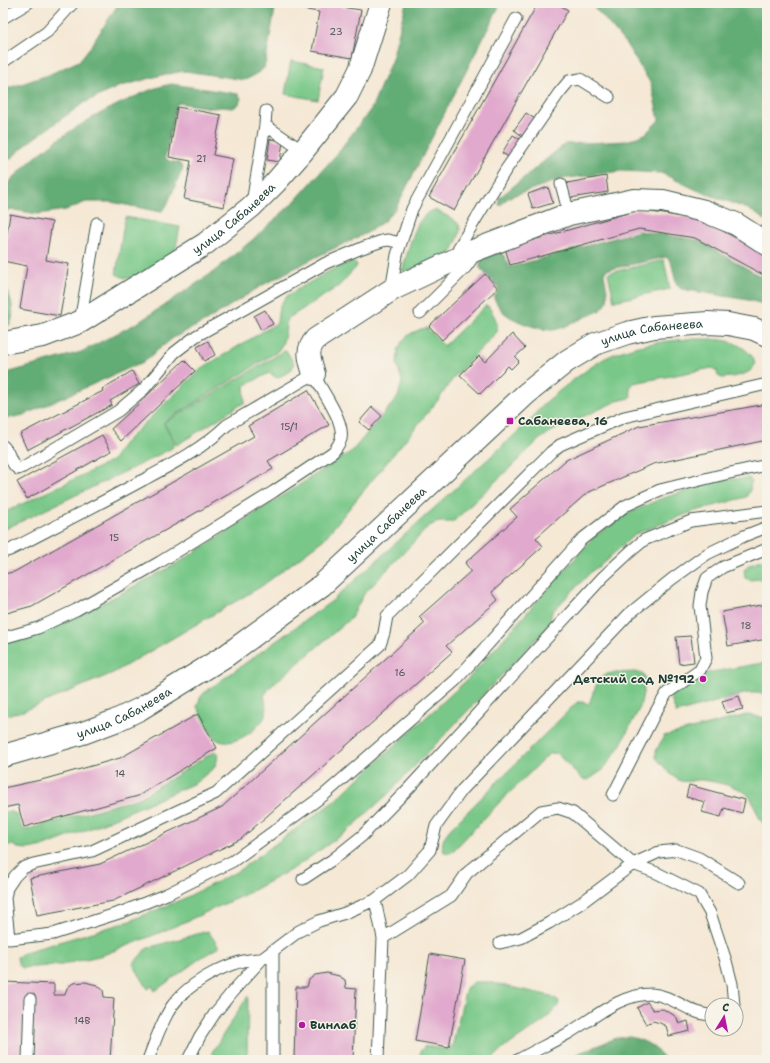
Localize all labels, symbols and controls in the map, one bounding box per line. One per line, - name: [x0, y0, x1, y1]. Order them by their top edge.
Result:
- house number: 23: [329, 25, 343, 38]
- house number: 21: [196, 152, 206, 165]
- street label: улица Сабанеева: [189, 179, 279, 258]
- street label: улица Сабанеева: [599, 315, 704, 349]
- place label: Сабанеева, 16: [518, 413, 608, 429]
- marker: Сабанеева, 16: [505, 416, 515, 426]
- house number: 15/1: [280, 420, 298, 433]
- street label: улица Сабанеева: [343, 483, 430, 566]
- house number: 15: [109, 531, 119, 544]
- house number: 18: [740, 619, 752, 632]
- house number: 16: [395, 666, 405, 679]
- place label: Детский сад №192: [573, 671, 696, 687]
- marker: Детский сад №192: [698, 674, 708, 684]
- street label: улица Сабанеева: [75, 683, 175, 742]
- house number: 14: [115, 767, 125, 780]
- north arrow: [704, 997, 744, 1037]
- text: С: [721, 1000, 731, 1016]
- house number: 14В: [74, 1014, 90, 1027]
- place label: Винлаб: [310, 1017, 357, 1033]
- marker: Винлаб: [297, 1020, 307, 1030]

